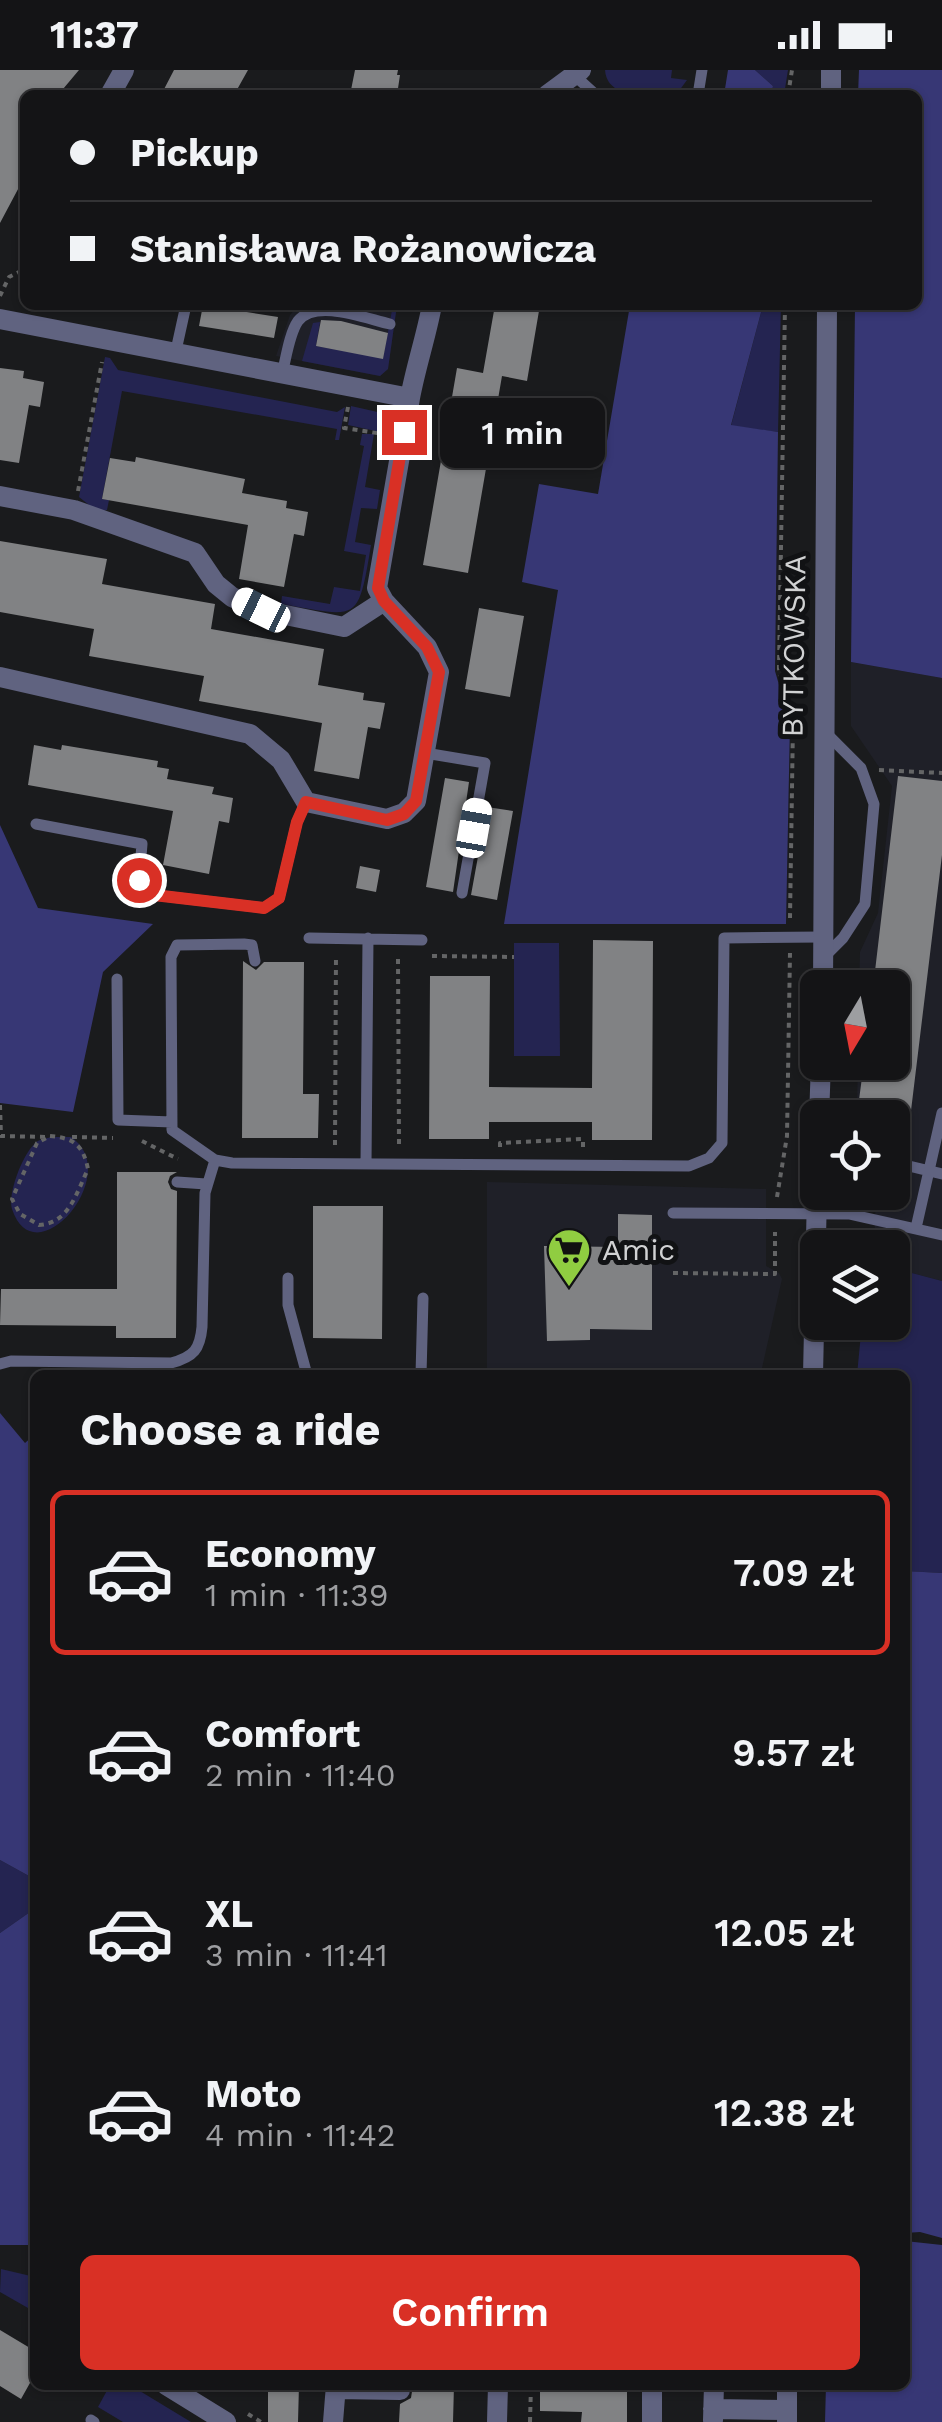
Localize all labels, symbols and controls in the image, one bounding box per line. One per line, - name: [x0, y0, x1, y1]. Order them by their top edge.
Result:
- text: 11:37: [50, 13, 139, 57]
- text: Pickup: [130, 131, 259, 175]
- text: Stanisława Rożanowicza: [130, 227, 596, 271]
- callout: 1 min: [439, 397, 604, 467]
- route end: [382, 410, 427, 455]
- text: 1 min: [481, 414, 564, 452]
- street label: BYTKOWSKA: [774, 554, 813, 738]
- car: [227, 583, 295, 637]
- car: [454, 796, 494, 860]
- route start: [117, 858, 162, 903]
- north arrow: [800, 970, 910, 1080]
- map controls: [800, 970, 910, 1340]
- button: locate: [800, 1100, 910, 1210]
- supermarket icon: Amic: [546, 1227, 592, 1288]
- button: layers: [800, 1230, 910, 1340]
- place label: Amic: [602, 1232, 675, 1267]
- text: Choose a ride: [80, 1403, 380, 1456]
- icon: car: [85, 1528, 175, 1618]
- text: Economy: [205, 1532, 376, 1576]
- text: 7.09 zł: [733, 1551, 855, 1595]
- text: 1 min · 11:39: [205, 1576, 388, 1614]
- icon: car: [85, 1708, 175, 1798]
- text: Comfort: [205, 1712, 360, 1756]
- text: 9.57 zł: [732, 1731, 855, 1775]
- text: 2 min · 11:40: [205, 1756, 396, 1794]
- icon: car: [85, 1888, 175, 1978]
- text: XL: [205, 1892, 253, 1936]
- text: 12.05 zł: [714, 1911, 855, 1955]
- text: 3 min · 11:41: [205, 1936, 388, 1974]
- icon: car: [85, 2068, 175, 2158]
- text: Moto: [205, 2072, 301, 2116]
- text: 12.38 zł: [714, 2091, 855, 2135]
- text: 4 min · 11:42: [205, 2116, 395, 2154]
- button: Confirm: [80, 2255, 860, 2370]

